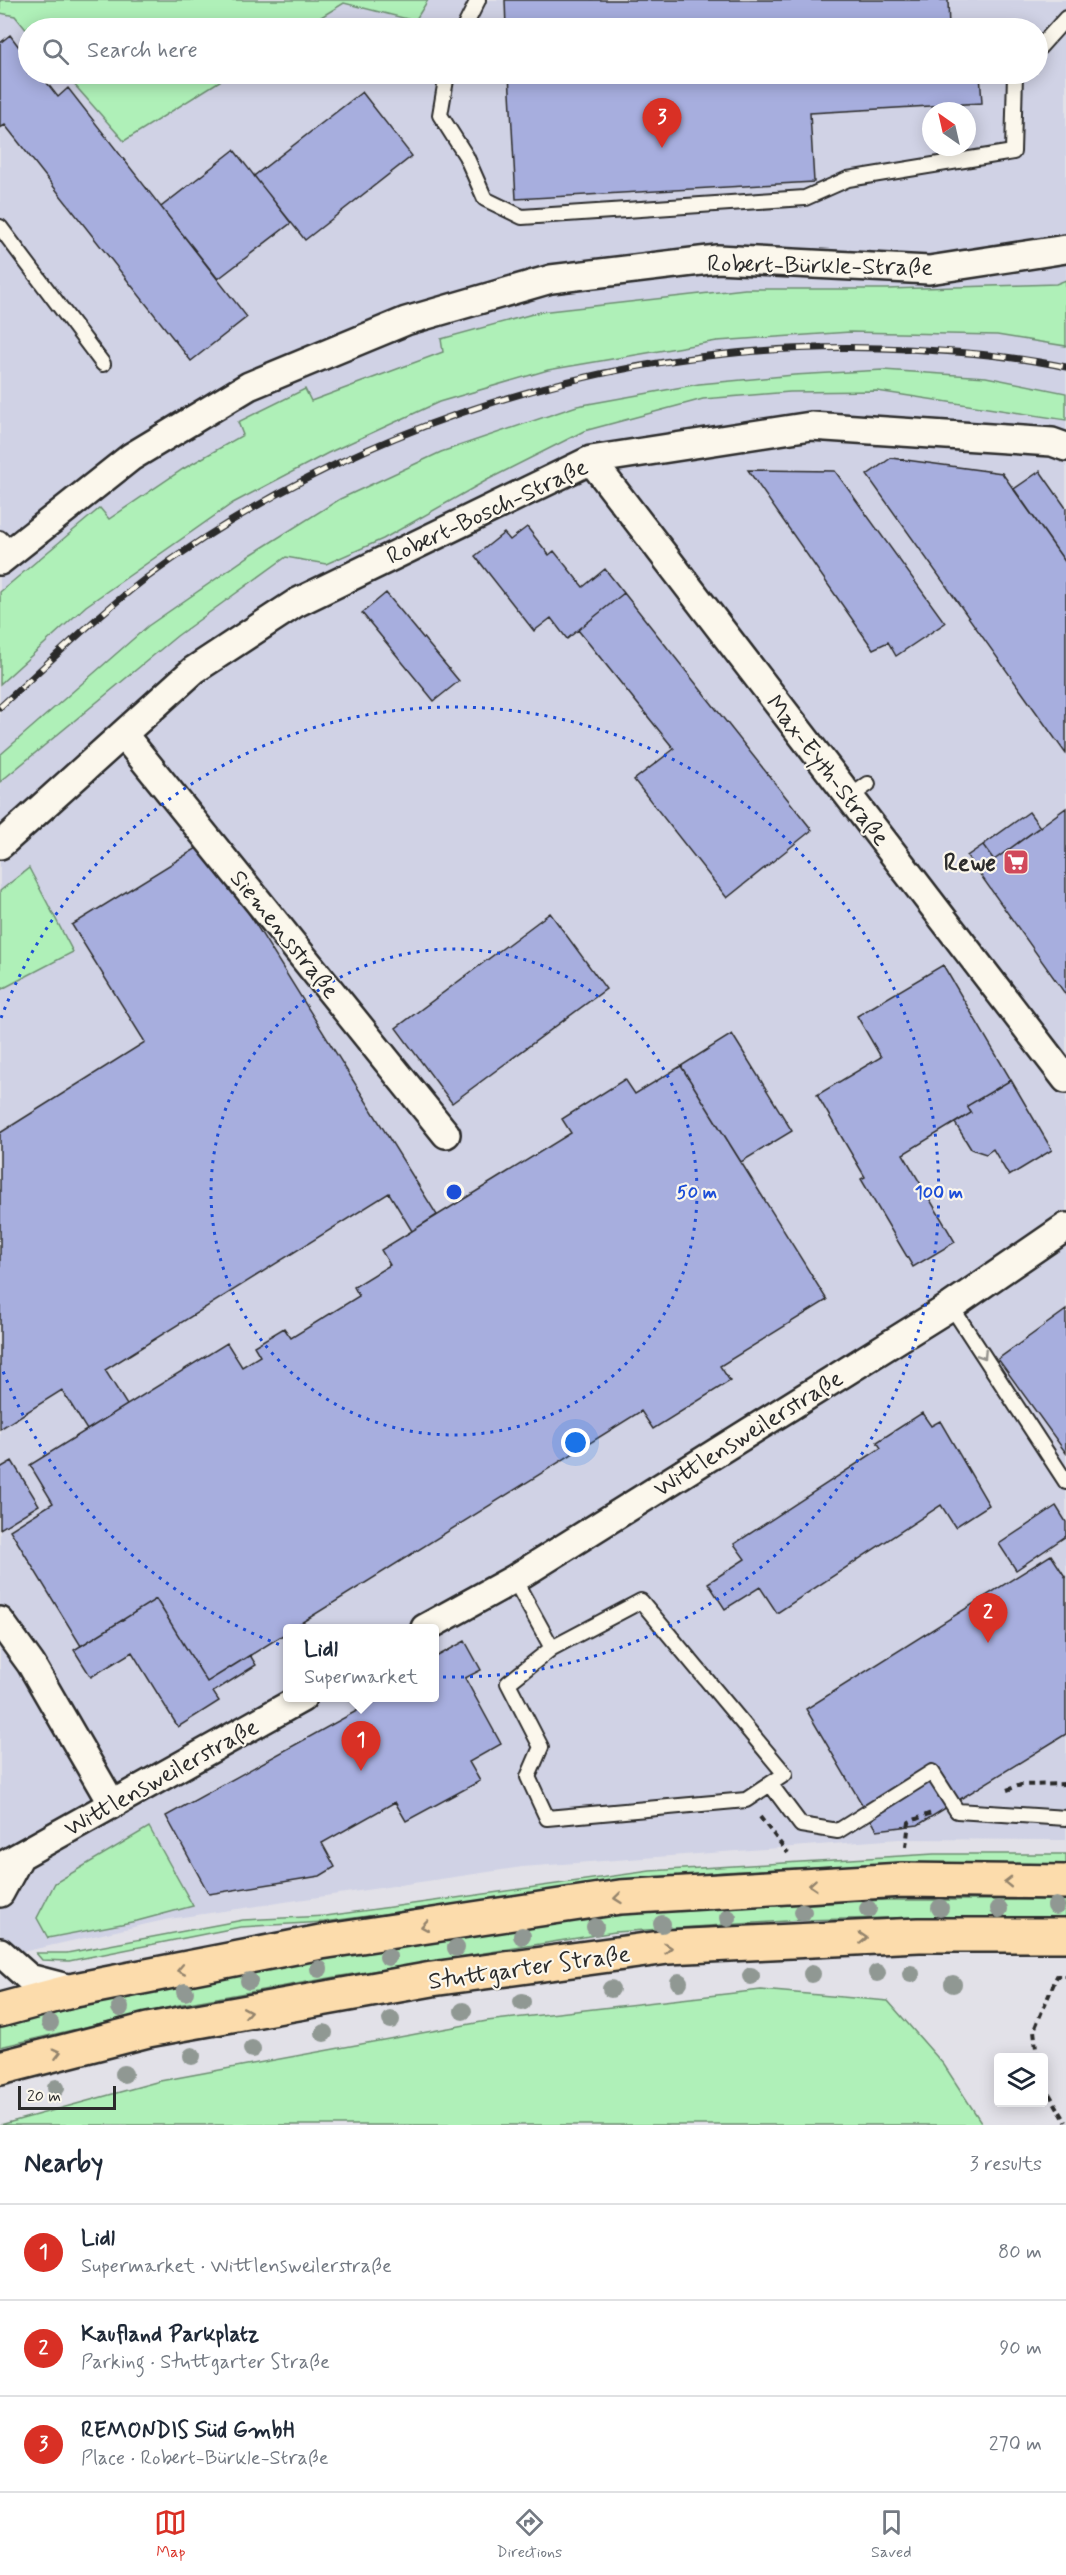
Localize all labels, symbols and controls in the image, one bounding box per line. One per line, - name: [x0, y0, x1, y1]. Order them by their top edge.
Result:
- search box: [18, 18, 1048, 84]
- icon: search: [39, 35, 72, 68]
- text: Search here: [87, 37, 198, 65]
- pin: 3: [642, 98, 682, 148]
- north arrow: [922, 102, 976, 156]
- street label: Robert-Bürkle-Straße: [707, 249, 933, 284]
- street label: Robert-Bosch-Straße: [382, 452, 593, 573]
- street label: Max-Eyth-Straße: [758, 689, 896, 853]
- supermarket icon: Rewe: [1001, 847, 1031, 877]
- place label: Rewe: [944, 848, 996, 879]
- street label: Siemensstraße: [222, 864, 345, 1006]
- text: 50 m: [677, 1181, 717, 1205]
- text: 100 m: [915, 1181, 963, 1205]
- centre of rings: [444, 1182, 464, 1202]
- one-way arrow: [976, 1349, 988, 1359]
- street label: Wittlensweilerstraße: [648, 1363, 849, 1505]
- your location: [561, 1428, 590, 1457]
- pin: 2: [968, 1594, 1008, 1643]
- popup: [283, 1624, 439, 1702]
- text: Lidl: [304, 1636, 338, 1664]
- text: Supermarket: [304, 1664, 418, 1691]
- street label: Wittlensweilerstraße: [59, 1712, 265, 1845]
- pin: 1: [342, 1722, 380, 1771]
- one-way arrow: [1003, 1875, 1012, 1888]
- one-way arrow: [808, 1879, 817, 1892]
- one-way arrow: [614, 1891, 623, 1904]
- one-way arrow: [421, 1919, 431, 1932]
- one-way arrow: [858, 1931, 867, 1944]
- street label: Stuttgarter Straße: [426, 1939, 632, 1998]
- one-way arrow: [664, 1942, 673, 1955]
- one-way arrow: [176, 1963, 186, 1976]
- one-way arrow: [242, 2006, 252, 2019]
- one-way arrow: [52, 2048, 62, 2061]
- map controls: [994, 2053, 1048, 2107]
- button: layers: [994, 2053, 1048, 2107]
- scale bar: [18, 2083, 116, 2110]
- text: 20 m: [27, 2086, 61, 2107]
- text: Nearby: [24, 2147, 103, 2181]
- text: 3 results: [970, 2151, 1042, 2178]
- text: Lidl: [81, 2225, 115, 2253]
- text: 1: [39, 2239, 48, 2266]
- text: 80 m: [998, 2239, 1042, 2266]
- text: Supermarket · Wittlensweilerstraße: [81, 2253, 392, 2280]
- text: Kaufland Parkplatz: [81, 2321, 259, 2349]
- text: 2: [39, 2335, 48, 2362]
- text: 90 m: [999, 2335, 1042, 2362]
- text: Parking · Stuttgarter Straße: [81, 2349, 330, 2376]
- text: REMONDIS Süd GmbH: [81, 2417, 294, 2445]
- text: 3: [39, 2431, 48, 2458]
- text: 270 m: [989, 2431, 1042, 2458]
- text: Place · Robert-Bürkle-Straße: [81, 2445, 329, 2472]
- tab: Map: [154, 2506, 187, 2563]
- tab: Directions: [496, 2506, 562, 2563]
- tab: Saved: [871, 2506, 912, 2563]

